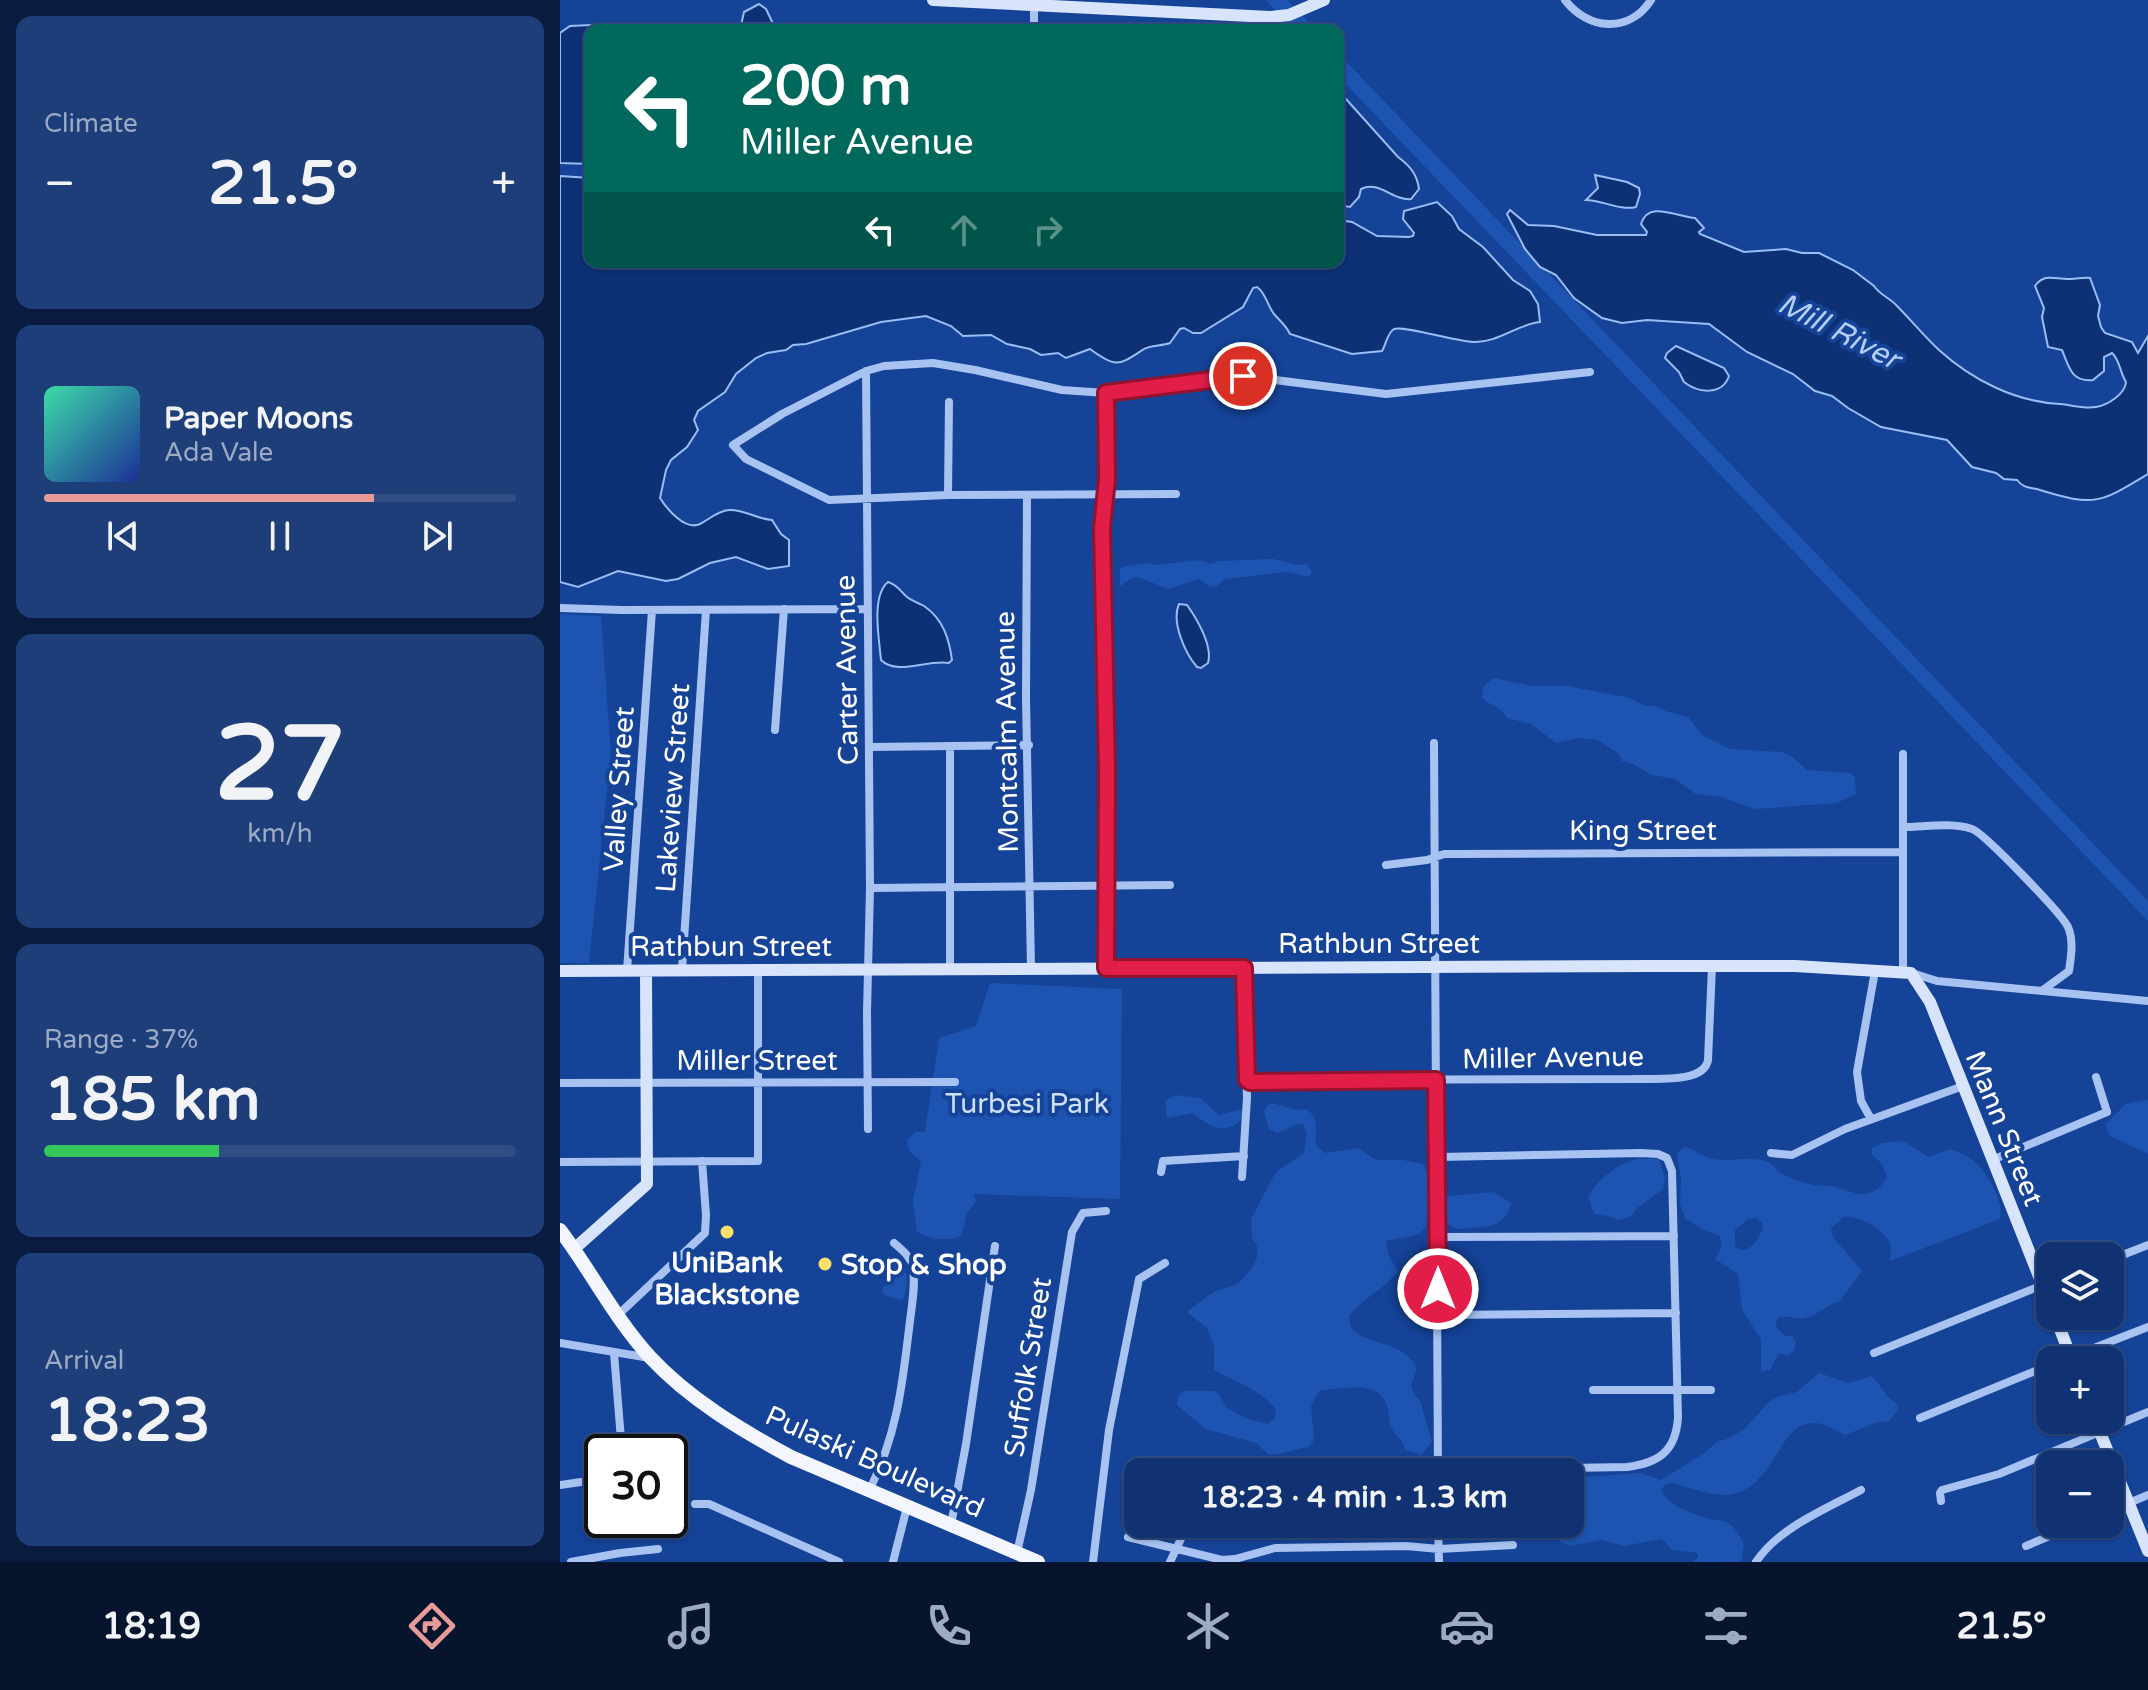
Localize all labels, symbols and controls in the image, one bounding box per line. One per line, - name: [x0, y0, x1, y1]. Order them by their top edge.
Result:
- text: 200 m: [740, 53, 911, 120]
- icon: left: [608, 56, 712, 160]
- text: Climate: [44, 108, 138, 139]
- text: Miller Avenue: [740, 121, 974, 164]
- text: 21.5°: [208, 148, 358, 220]
- text: −: [44, 158, 75, 211]
- text: +: [491, 158, 516, 211]
- icon: left: [858, 208, 902, 252]
- icon: ahead: [942, 208, 986, 252]
- icon: right: [1026, 208, 1070, 252]
- water label: Mill River: [1772, 285, 1909, 379]
- pin: [1209, 342, 1277, 410]
- icon: arrive: [1221, 354, 1265, 398]
- text: Paper Moons: [164, 400, 353, 437]
- text: Ada Vale: [164, 437, 273, 468]
- icon: previous: [101, 514, 145, 558]
- icon: pause: [258, 514, 302, 558]
- icon: next: [415, 514, 459, 558]
- street label: Carter Avenue: [828, 574, 866, 766]
- street label: Montcalm Avenue: [988, 611, 1026, 853]
- street label: Lakeview Street: [649, 682, 697, 894]
- text: 27: [215, 703, 345, 828]
- street label: Valley Street: [596, 705, 642, 873]
- street label: King Street: [1569, 814, 1717, 848]
- text: km/h: [247, 818, 313, 849]
- street label: Rathbun Street: [1278, 927, 1480, 961]
- street label: Rathbun Street: [630, 930, 832, 964]
- text: Range · 37%: [44, 1024, 198, 1055]
- street label: Miller Avenue: [1462, 1039, 1644, 1077]
- street label: Miller Street: [676, 1044, 838, 1078]
- street label: Mann Street: [1958, 1046, 2051, 1211]
- text: 185 km: [44, 1064, 260, 1136]
- park label: Turbesi Park: [945, 1087, 1109, 1121]
- marker: UniBank Blackstone: [718, 1223, 736, 1241]
- map controls: [2036, 1242, 2124, 1538]
- button: layers: [2036, 1242, 2124, 1330]
- place label: UniBank Blackstone: [654, 1246, 800, 1312]
- position arrow: [1396, 1247, 1480, 1331]
- place label: Stop & Shop: [841, 1248, 1007, 1282]
- marker: Stop & Shop: [816, 1255, 834, 1273]
- street label: Suffolk Street: [997, 1275, 1059, 1459]
- text: Arrival: [44, 1345, 124, 1376]
- button: +: [2036, 1346, 2124, 1434]
- text: 18:23: [44, 1385, 210, 1457]
- street label: Pulaski Boulevard: [760, 1398, 989, 1525]
- speed limit sign: 30: [584, 1434, 688, 1538]
- button: −: [2036, 1450, 2124, 1538]
- text: 18:23 · 4 min · 1.3 km: [1200, 1479, 1508, 1516]
- icon: directions: [404, 1598, 460, 1654]
- icon: music: [663, 1598, 719, 1654]
- icon: phone: [921, 1598, 977, 1654]
- icon: climate: [1180, 1598, 1236, 1654]
- icon: car: [1439, 1598, 1495, 1654]
- icon: filters: [1698, 1598, 1754, 1654]
- text: 18:19: [101, 1605, 201, 1648]
- text: 21.5°: [1957, 1605, 2047, 1648]

